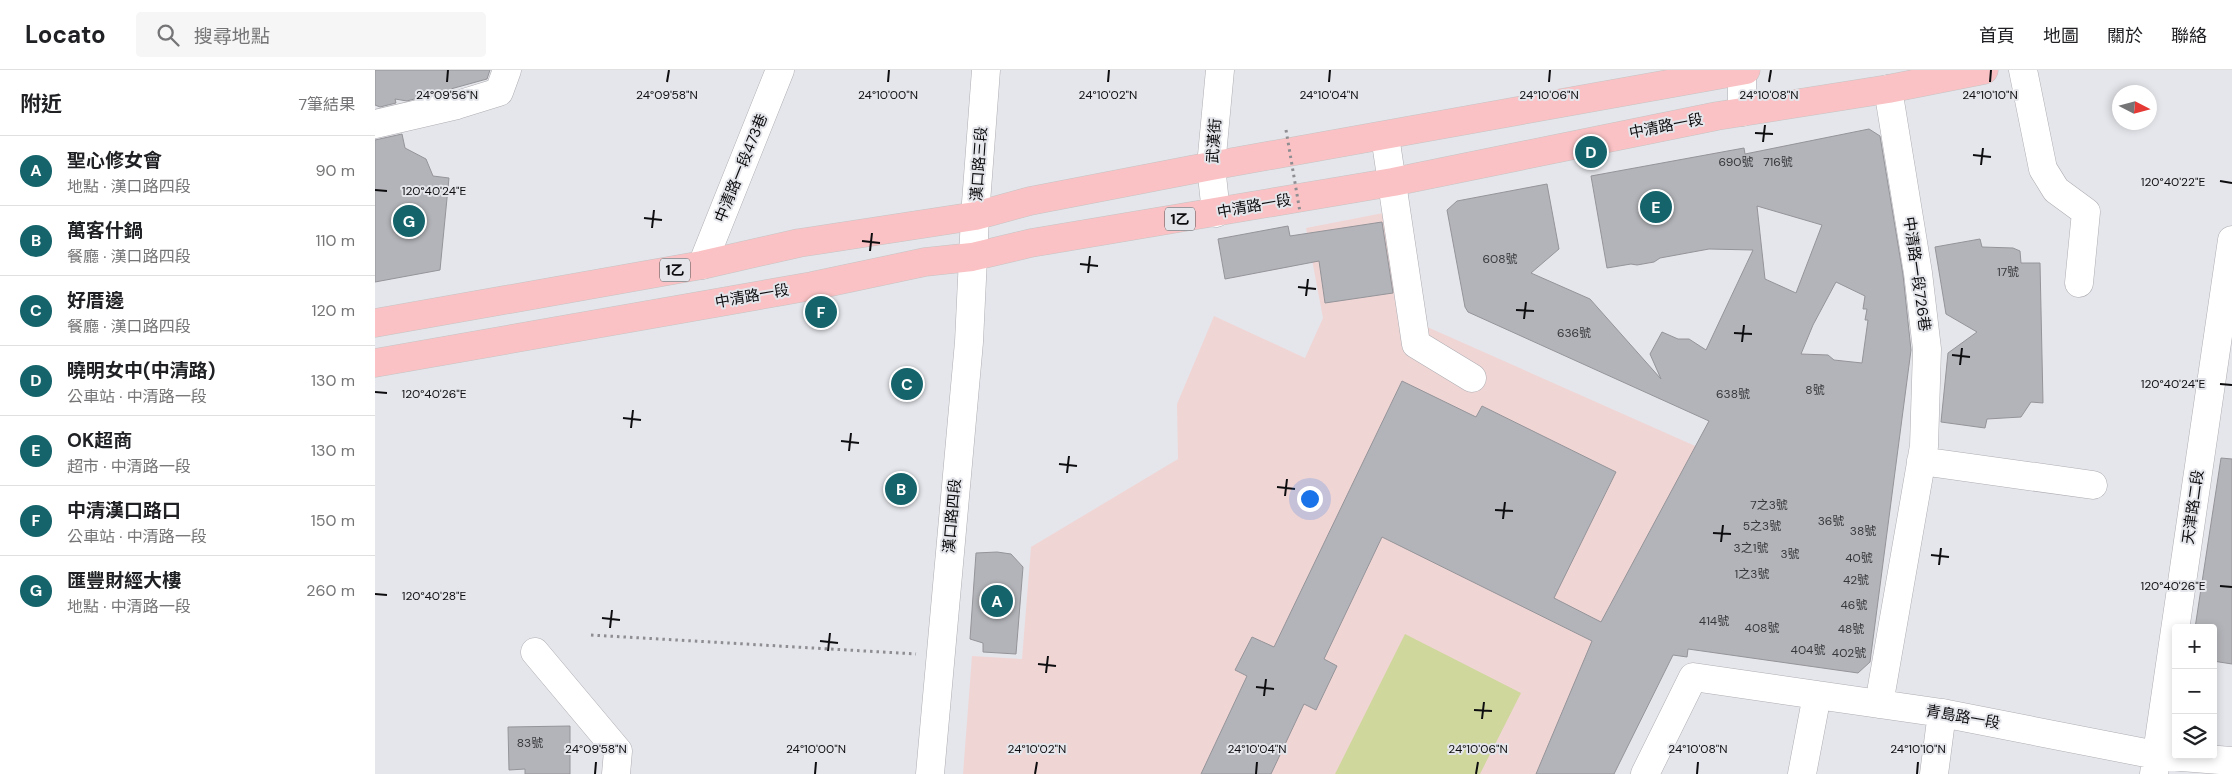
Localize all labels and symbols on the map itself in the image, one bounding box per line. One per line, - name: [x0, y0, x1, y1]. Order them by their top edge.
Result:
- north arrow: [2112, 85, 2157, 130]
- text: 24°09'56"N: [416, 87, 478, 103]
- text: 24°09'58"N: [636, 87, 698, 103]
- text: 24°10'00"N: [858, 87, 918, 103]
- text: 24°10'02"N: [1079, 87, 1137, 103]
- text: 24°10'04"N: [1299, 87, 1359, 103]
- text: 24°10'06"N: [1519, 87, 1579, 103]
- text: 24°10'08"N: [1739, 87, 1799, 103]
- text: 24°10'10"N: [1962, 87, 2018, 103]
- street label: 中清路一段: [1627, 109, 1705, 143]
- street label: 中清路一段473巷: [710, 111, 772, 225]
- street label: 武漢街: [1202, 118, 1226, 164]
- street label: 漢口路三段: [966, 126, 992, 202]
- pin: D: [1575, 133, 1607, 171]
- house number: 690號: [1718, 154, 1754, 170]
- house number: 716號: [1763, 154, 1793, 170]
- text: 120°40'22"E: [2141, 174, 2205, 190]
- text: 120°40'24"E: [402, 183, 466, 199]
- pin: E: [1640, 188, 1672, 226]
- street label: 中清路一段: [1215, 190, 1293, 222]
- pin: G: [393, 202, 425, 240]
- road number: 1乙: [1165, 208, 1195, 230]
- street label: 中清路一段726巷: [1899, 215, 1935, 333]
- house number: 608號: [1482, 251, 1518, 267]
- road number: 1乙: [660, 258, 690, 282]
- house number: 17號: [1997, 264, 2019, 280]
- street label: 中清路一段: [713, 280, 791, 312]
- pin: F: [805, 293, 837, 331]
- house number: 636號: [1557, 325, 1591, 341]
- pin: C: [891, 365, 923, 403]
- text: 120°40'24"E: [2141, 376, 2205, 392]
- house number: 8號: [1805, 382, 1825, 398]
- text: 120°40'26"E: [402, 386, 467, 402]
- house number: 638號: [1716, 386, 1750, 402]
- street label: 天津路二段: [2178, 468, 2208, 546]
- pin: B: [885, 470, 917, 508]
- street label: 漢口路四段: [939, 478, 965, 554]
- your location: [1297, 486, 1323, 512]
- house number: 7之3號: [1750, 497, 1788, 513]
- house number: 36號: [1818, 513, 1844, 529]
- house number: 5之3號: [1743, 518, 1781, 534]
- house number: 38號: [1850, 523, 1876, 539]
- house number: 3之1號: [1734, 540, 1768, 556]
- house number: 3號: [1780, 546, 1800, 562]
- house number: 40號: [1845, 550, 1873, 566]
- house number: 1之3號: [1735, 566, 1769, 582]
- house number: 42號: [1843, 572, 1869, 588]
- text: 120°40'26"E: [2141, 578, 2206, 594]
- pin: A: [981, 582, 1013, 620]
- text: 120°40'28"E: [402, 588, 466, 604]
- house number: 46號: [1841, 597, 1867, 613]
- house number: 414號: [1699, 613, 1729, 629]
- house number: 408號: [1745, 620, 1779, 636]
- house number: 48號: [1838, 621, 1864, 637]
- house number: 404號: [1791, 642, 1825, 658]
- house number: 402號: [1832, 645, 1866, 661]
- street label: 青島路一段: [1924, 701, 2002, 733]
- house number: 83號: [517, 735, 543, 751]
- text: 24°09'58"N: [565, 741, 627, 757]
- text: 24°10'00"N: [786, 741, 846, 757]
- text: 24°10'02"N: [1008, 741, 1066, 757]
- text: 24°10'04"N: [1227, 741, 1287, 757]
- text: 24°10'06"N: [1448, 741, 1508, 757]
- text: 24°10'08"N: [1668, 741, 1728, 757]
- text: 24°10'10"N: [1890, 741, 1946, 757]

